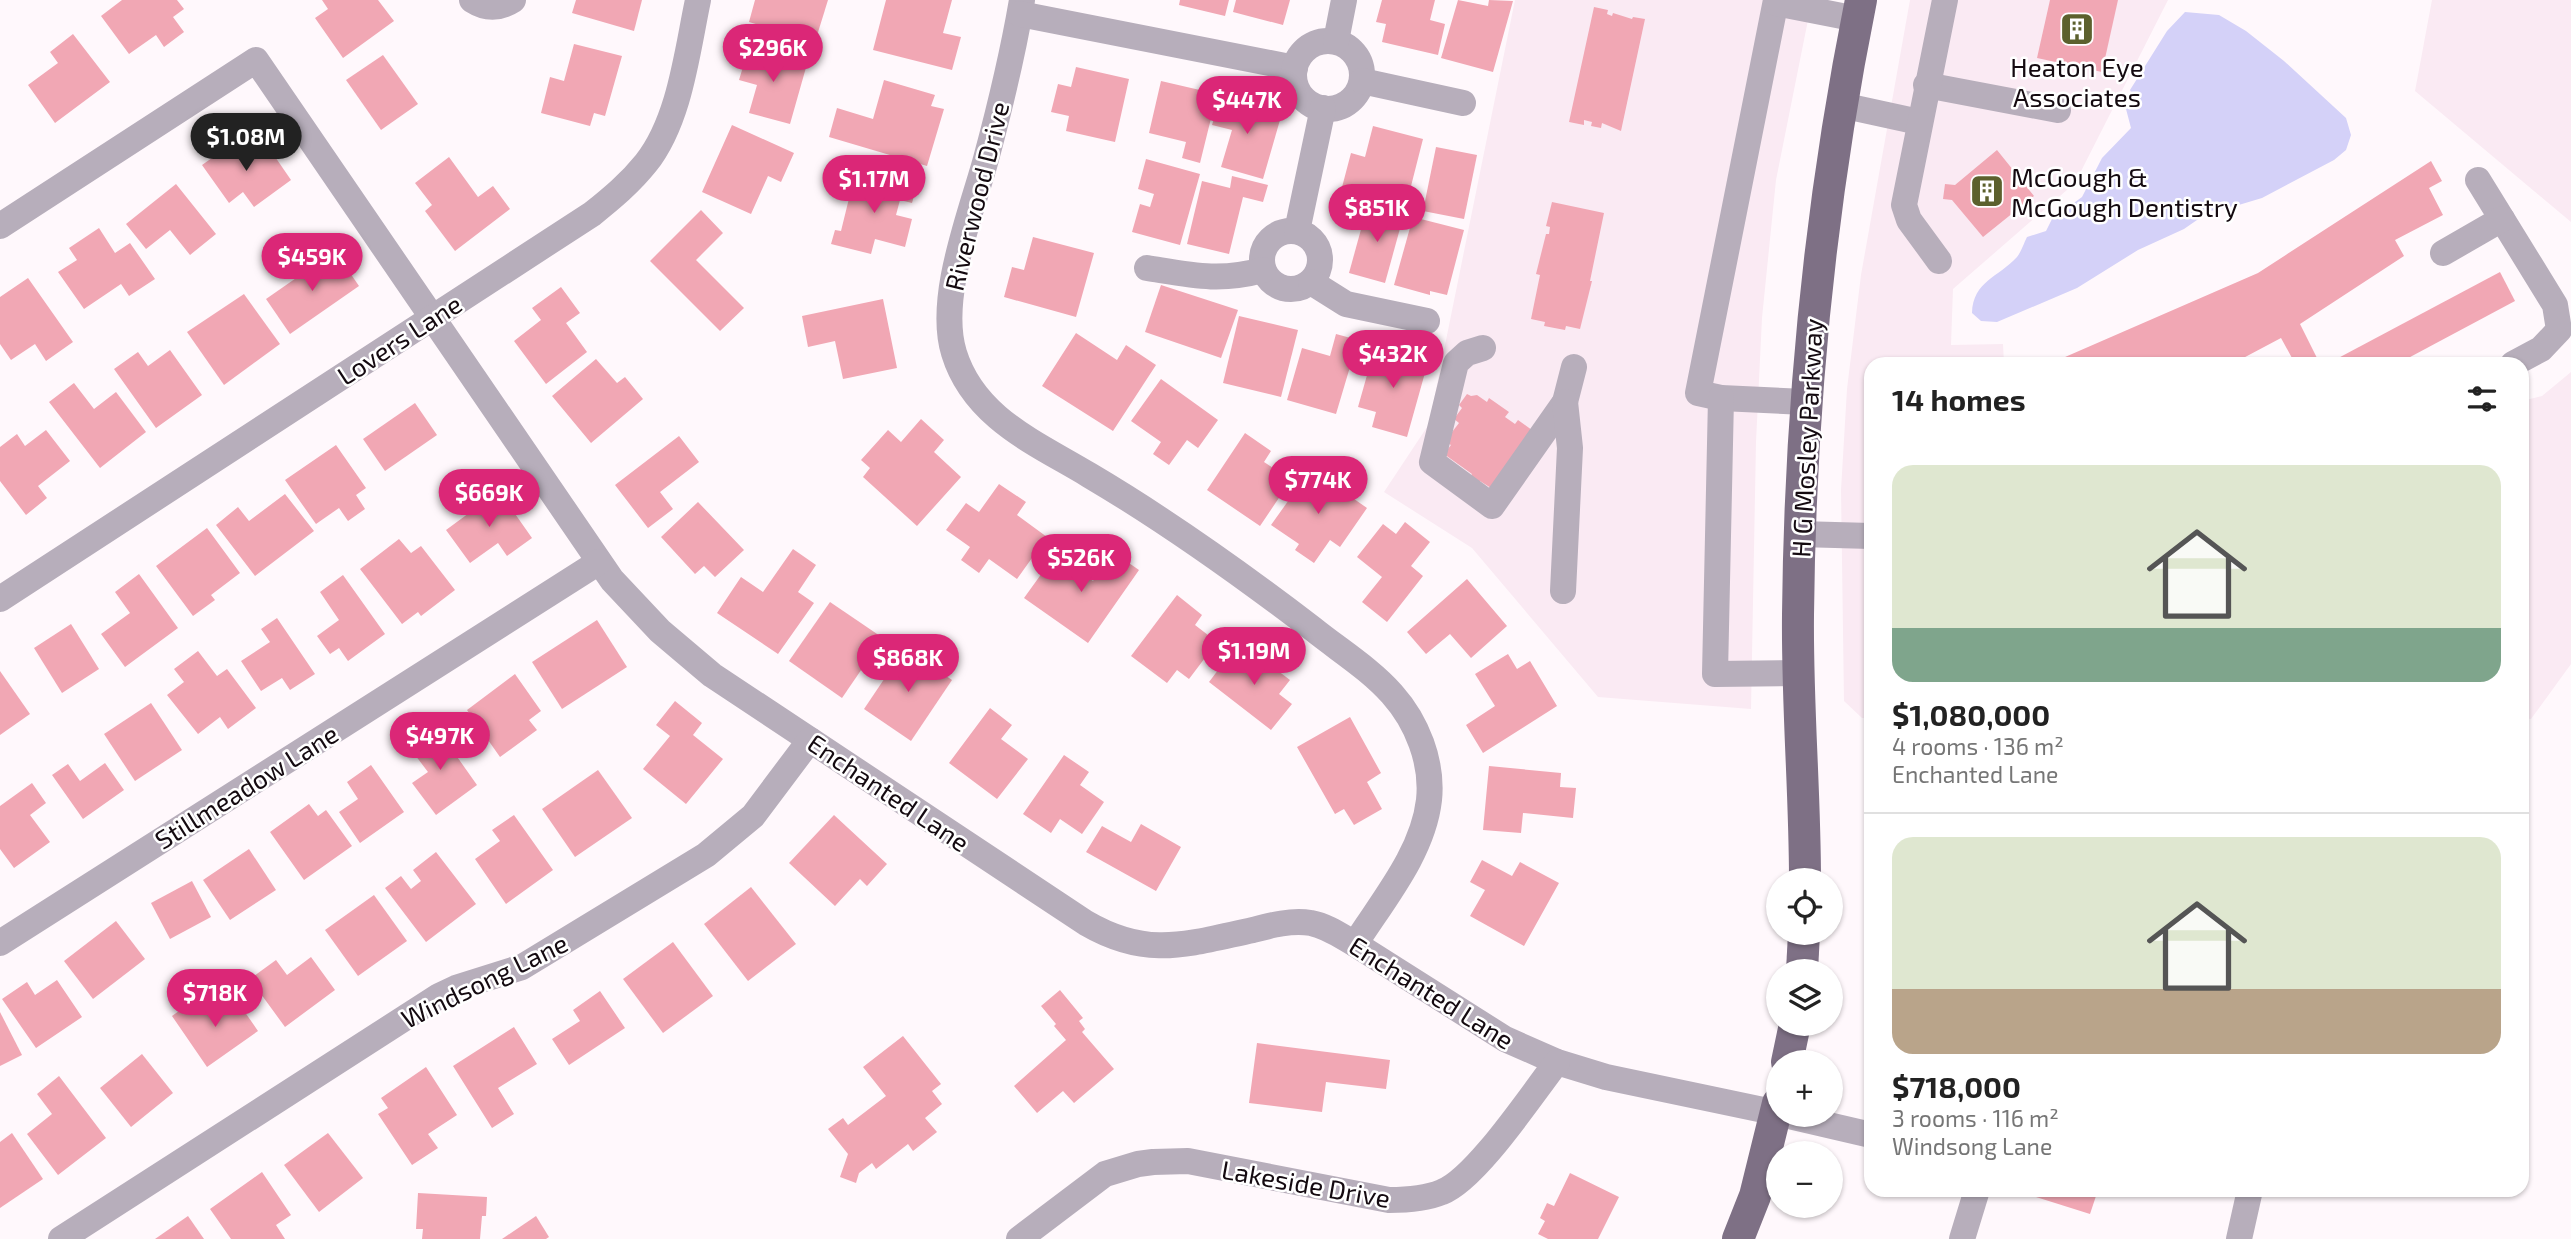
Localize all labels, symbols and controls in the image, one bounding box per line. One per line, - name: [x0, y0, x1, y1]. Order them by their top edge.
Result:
- building icon: Heaton Eye Associates: [2058, 10, 2096, 48]
- pin: $296K: [724, 24, 822, 84]
- text: $296K: [739, 33, 807, 61]
- place label: Heaton Eye Associates: [2010, 51, 2144, 112]
- pin: $447K: [1198, 76, 1296, 136]
- text: $447K: [1212, 85, 1282, 113]
- street label: Riverwood Drive: [938, 98, 1014, 294]
- pin: $1.08M: [189, 114, 303, 173]
- text: $1.08M: [207, 122, 285, 150]
- pin: $1.17M: [817, 156, 931, 215]
- place label: McGough & McGough Dentistry: [2011, 161, 2238, 222]
- text: $1.17M: [838, 164, 910, 192]
- building icon: McGough & McGough Dentistry: [1968, 172, 2006, 210]
- pin: $851K: [1328, 184, 1426, 244]
- text: $851K: [1345, 193, 1409, 221]
- pin: $459K: [263, 233, 361, 293]
- text: $459K: [278, 242, 346, 270]
- street label: Lovers Lane: [331, 287, 467, 391]
- street label: H G Mosley Parkway: [1784, 318, 1828, 558]
- pin: $432K: [1344, 330, 1442, 390]
- text: $432K: [1359, 339, 1427, 367]
- icon: filters: [2463, 380, 2501, 418]
- text: 14 homes: [1892, 381, 2026, 417]
- pin: $774K: [1269, 456, 1367, 516]
- text: $774K: [1285, 465, 1351, 493]
- pin: $669K: [440, 470, 538, 529]
- text: $669K: [455, 478, 523, 506]
- icon: home: [2134, 511, 2260, 637]
- pin: $526K: [1032, 534, 1130, 594]
- text: $526K: [1047, 543, 1115, 571]
- pin: $1.19M: [1197, 628, 1311, 687]
- pin: $868K: [859, 634, 957, 694]
- text: $1.19M: [1218, 636, 1290, 664]
- text: $868K: [873, 643, 943, 671]
- text: $1,080,000: [1892, 696, 2050, 732]
- pin: $497K: [391, 712, 489, 772]
- street label: Stillmeadow Lane: [149, 717, 343, 855]
- text: $497K: [406, 721, 474, 749]
- street label: Enchanted Lane: [802, 727, 976, 857]
- text: 4 rooms · 136 m²: [1892, 732, 2064, 760]
- text: Enchanted Lane: [1892, 760, 2058, 788]
- map controls: [1766, 868, 1843, 1218]
- button: locate: [1766, 868, 1843, 945]
- icon: home: [2134, 883, 2260, 1009]
- street label: Windsong Lane: [396, 926, 572, 1034]
- street label: Enchanted Lane: [1344, 929, 1520, 1055]
- button: layers: [1766, 959, 1843, 1036]
- pin: $718K: [166, 970, 264, 1029]
- text: $718K: [183, 978, 247, 1006]
- button: +: [1766, 1050, 1843, 1127]
- text: $718,000: [1892, 1068, 2021, 1104]
- text: 3 rooms · 116 m²: [1892, 1104, 2059, 1132]
- text: Windsong Lane: [1892, 1132, 2052, 1160]
- button: −: [1766, 1141, 1843, 1218]
- street label: Lakeside Drive: [1219, 1153, 1393, 1213]

